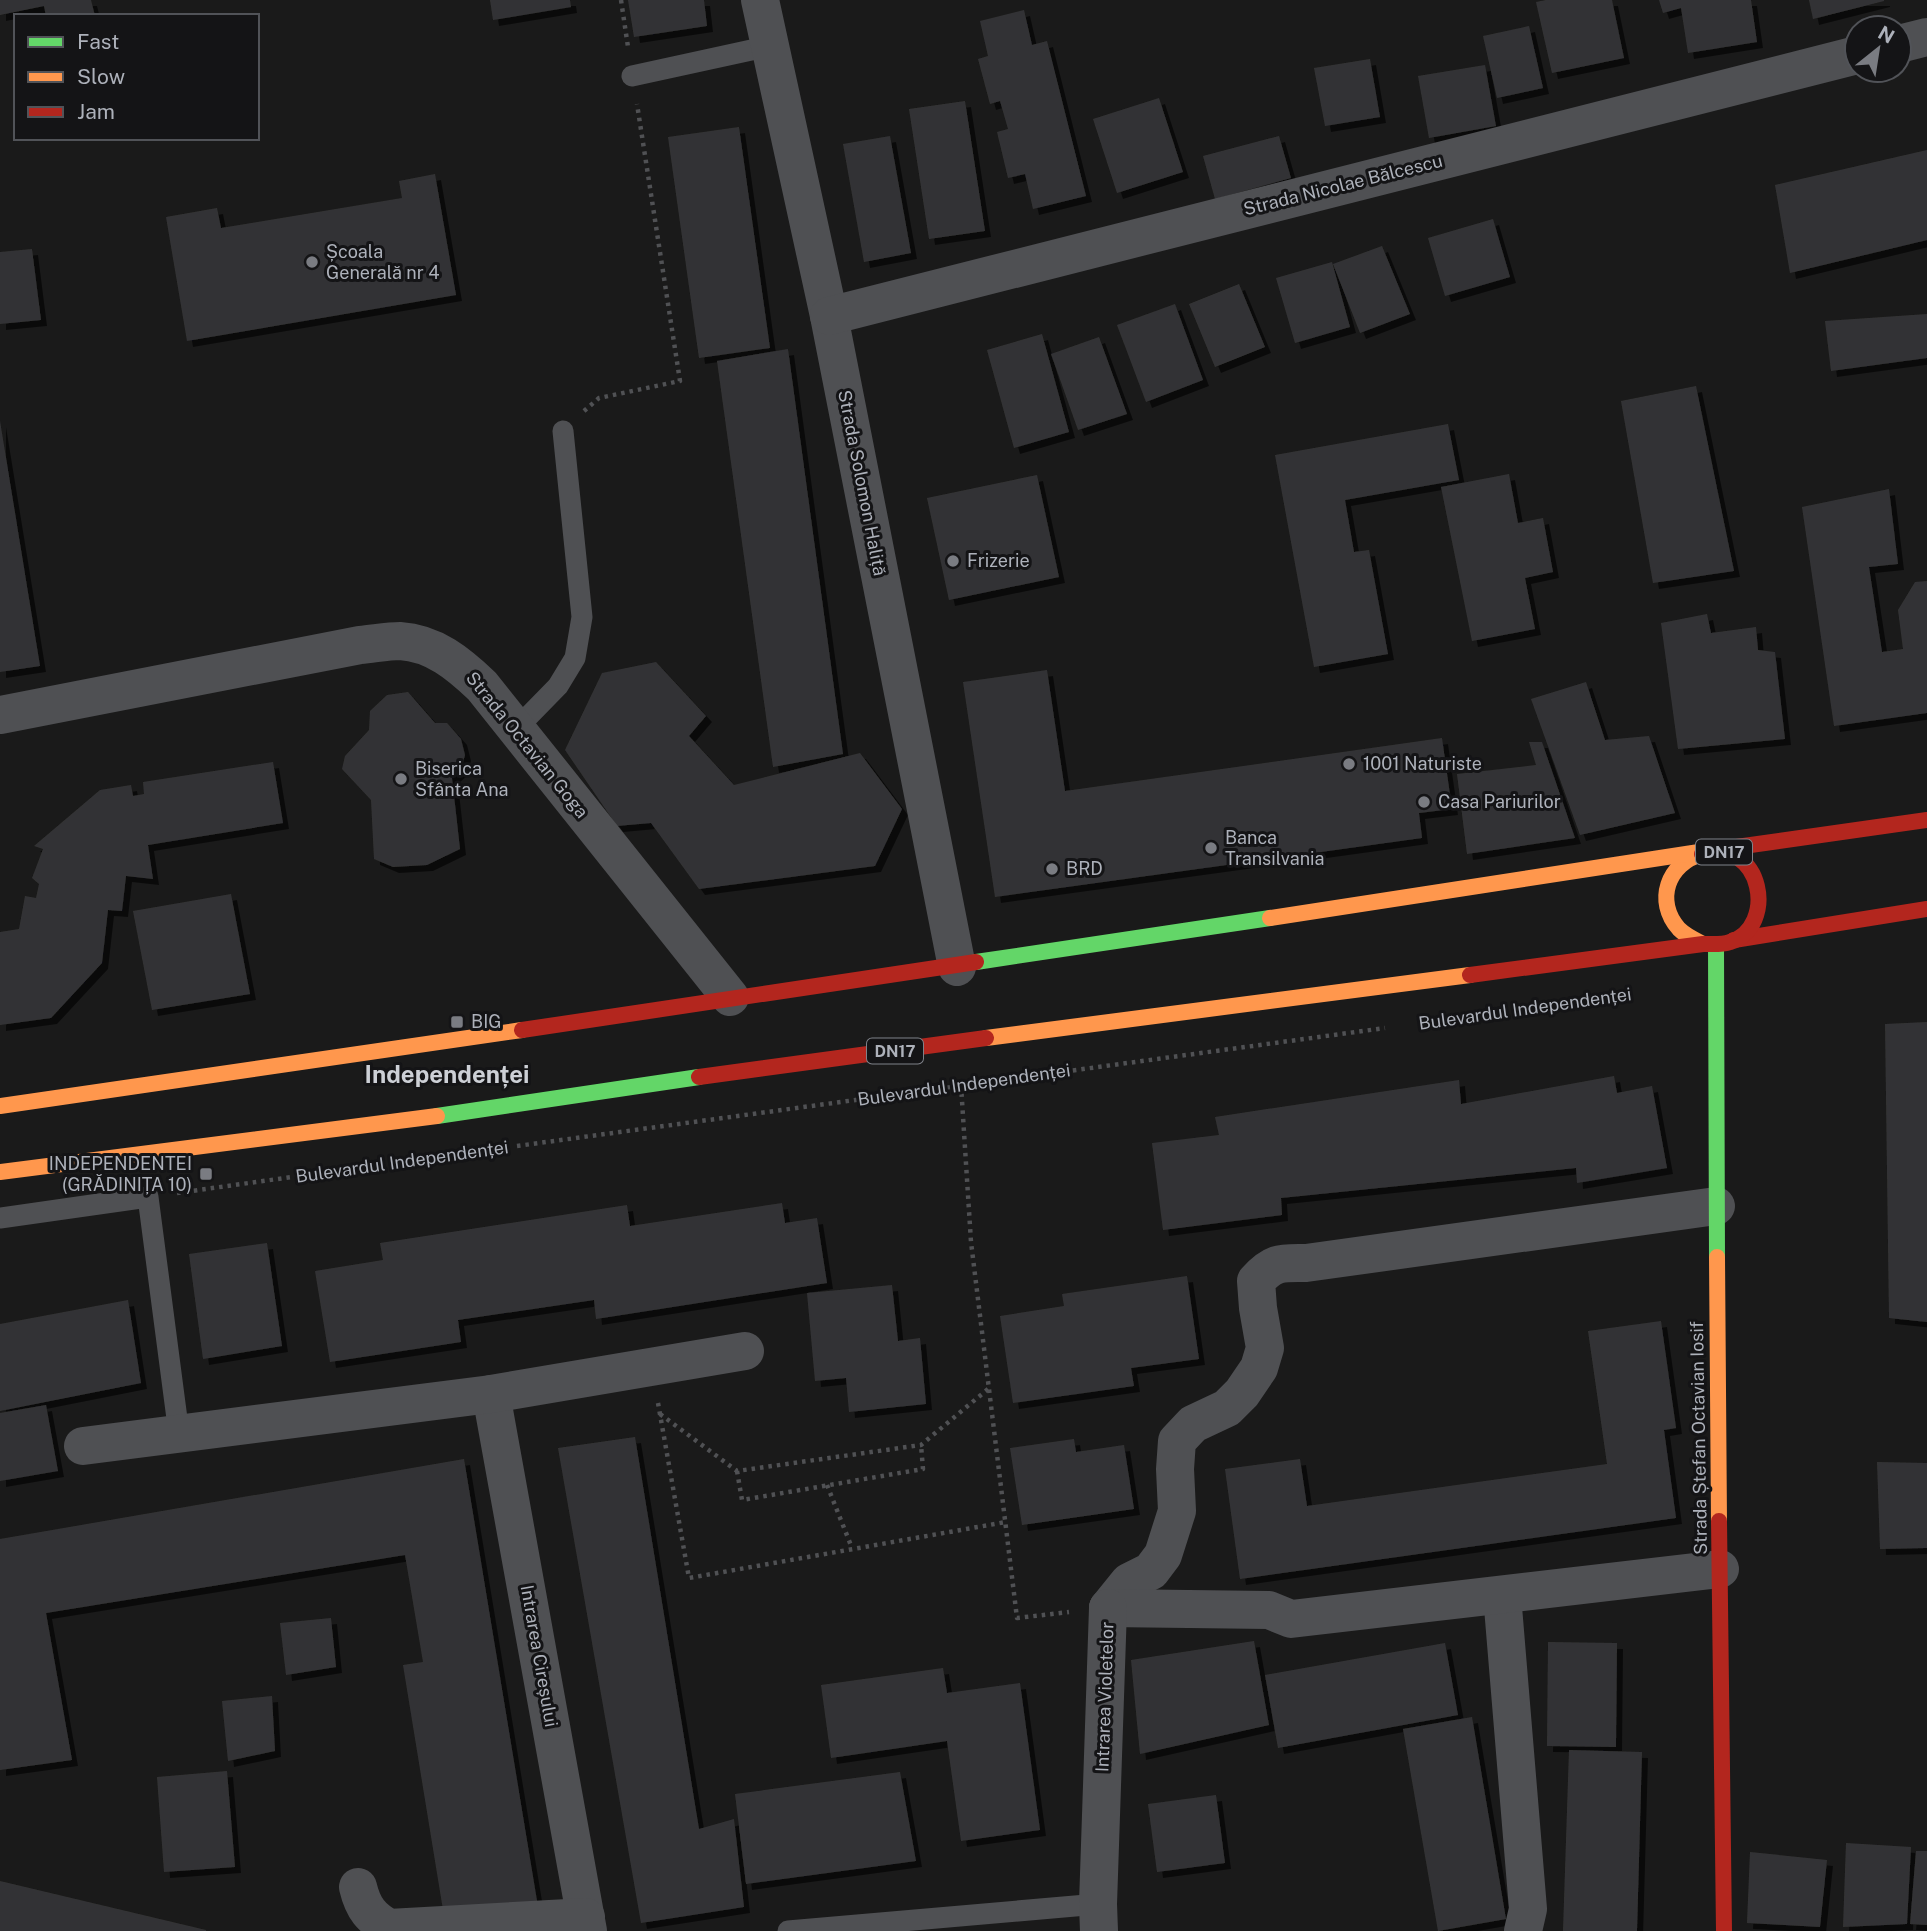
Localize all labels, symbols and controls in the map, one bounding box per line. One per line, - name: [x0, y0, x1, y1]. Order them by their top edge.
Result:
- legend: [14, 14, 259, 140]
- north arrow: [1843, 14, 1913, 84]
- text: N: [1875, 21, 1898, 48]
- text: Fast: [77, 29, 119, 54]
- text: Slow: [77, 64, 125, 89]
- text: Jam: [77, 99, 115, 124]
- street label: Strada Nicolae Bălcescu: [1241, 150, 1445, 219]
- place label: Școala Generală nr 4: [326, 241, 439, 283]
- marker: Școala Generală nr 4: [304, 254, 320, 270]
- street label: Strada Solomon Haliță: [834, 388, 891, 578]
- place label: Frizerie: [967, 550, 1030, 571]
- marker: Frizerie: [945, 553, 961, 569]
- street label: Strada Octavian Goga: [462, 667, 593, 822]
- place label: 1001 Naturiste: [1363, 753, 1482, 774]
- marker: 1001 Naturiste: [1341, 756, 1357, 772]
- place label: Biserica Sfânta Ana: [415, 758, 509, 800]
- marker: Biserica Sfânta Ana: [393, 771, 409, 787]
- place label: Casa Pariurilor: [1438, 791, 1561, 812]
- marker: Casa Pariurilor: [1416, 794, 1432, 810]
- place label: Banca Transilvania: [1225, 827, 1324, 869]
- road number: DN17: [1696, 839, 1752, 864]
- marker: Banca Transilvania: [1203, 840, 1219, 856]
- place label: BRD: [1066, 858, 1103, 879]
- marker: BRD: [1044, 861, 1060, 877]
- street label: Bulevardul Independenței: [1417, 983, 1633, 1034]
- place label: BIG: [471, 1011, 501, 1032]
- marker: BIG: [449, 1014, 465, 1030]
- road number: DN17: [867, 1038, 923, 1064]
- street label: Bulevardul Independenței: [856, 1059, 1072, 1110]
- district label: Independenței: [365, 1060, 529, 1089]
- street label: Bulevardul Independenței: [294, 1136, 510, 1187]
- place label: INDEPENDENTEI (GRĂDINIȚA 10): [49, 1153, 192, 1195]
- marker: INDEPENDENTEI (GRĂDINIȚA 10): [198, 1166, 214, 1182]
- street label: Strada Ștefan Octavian Iosif: [1686, 1321, 1711, 1555]
- street label: Intrarea Cireșului: [517, 1583, 562, 1729]
- street label: Intrarea Violetelor: [1091, 1621, 1118, 1772]

